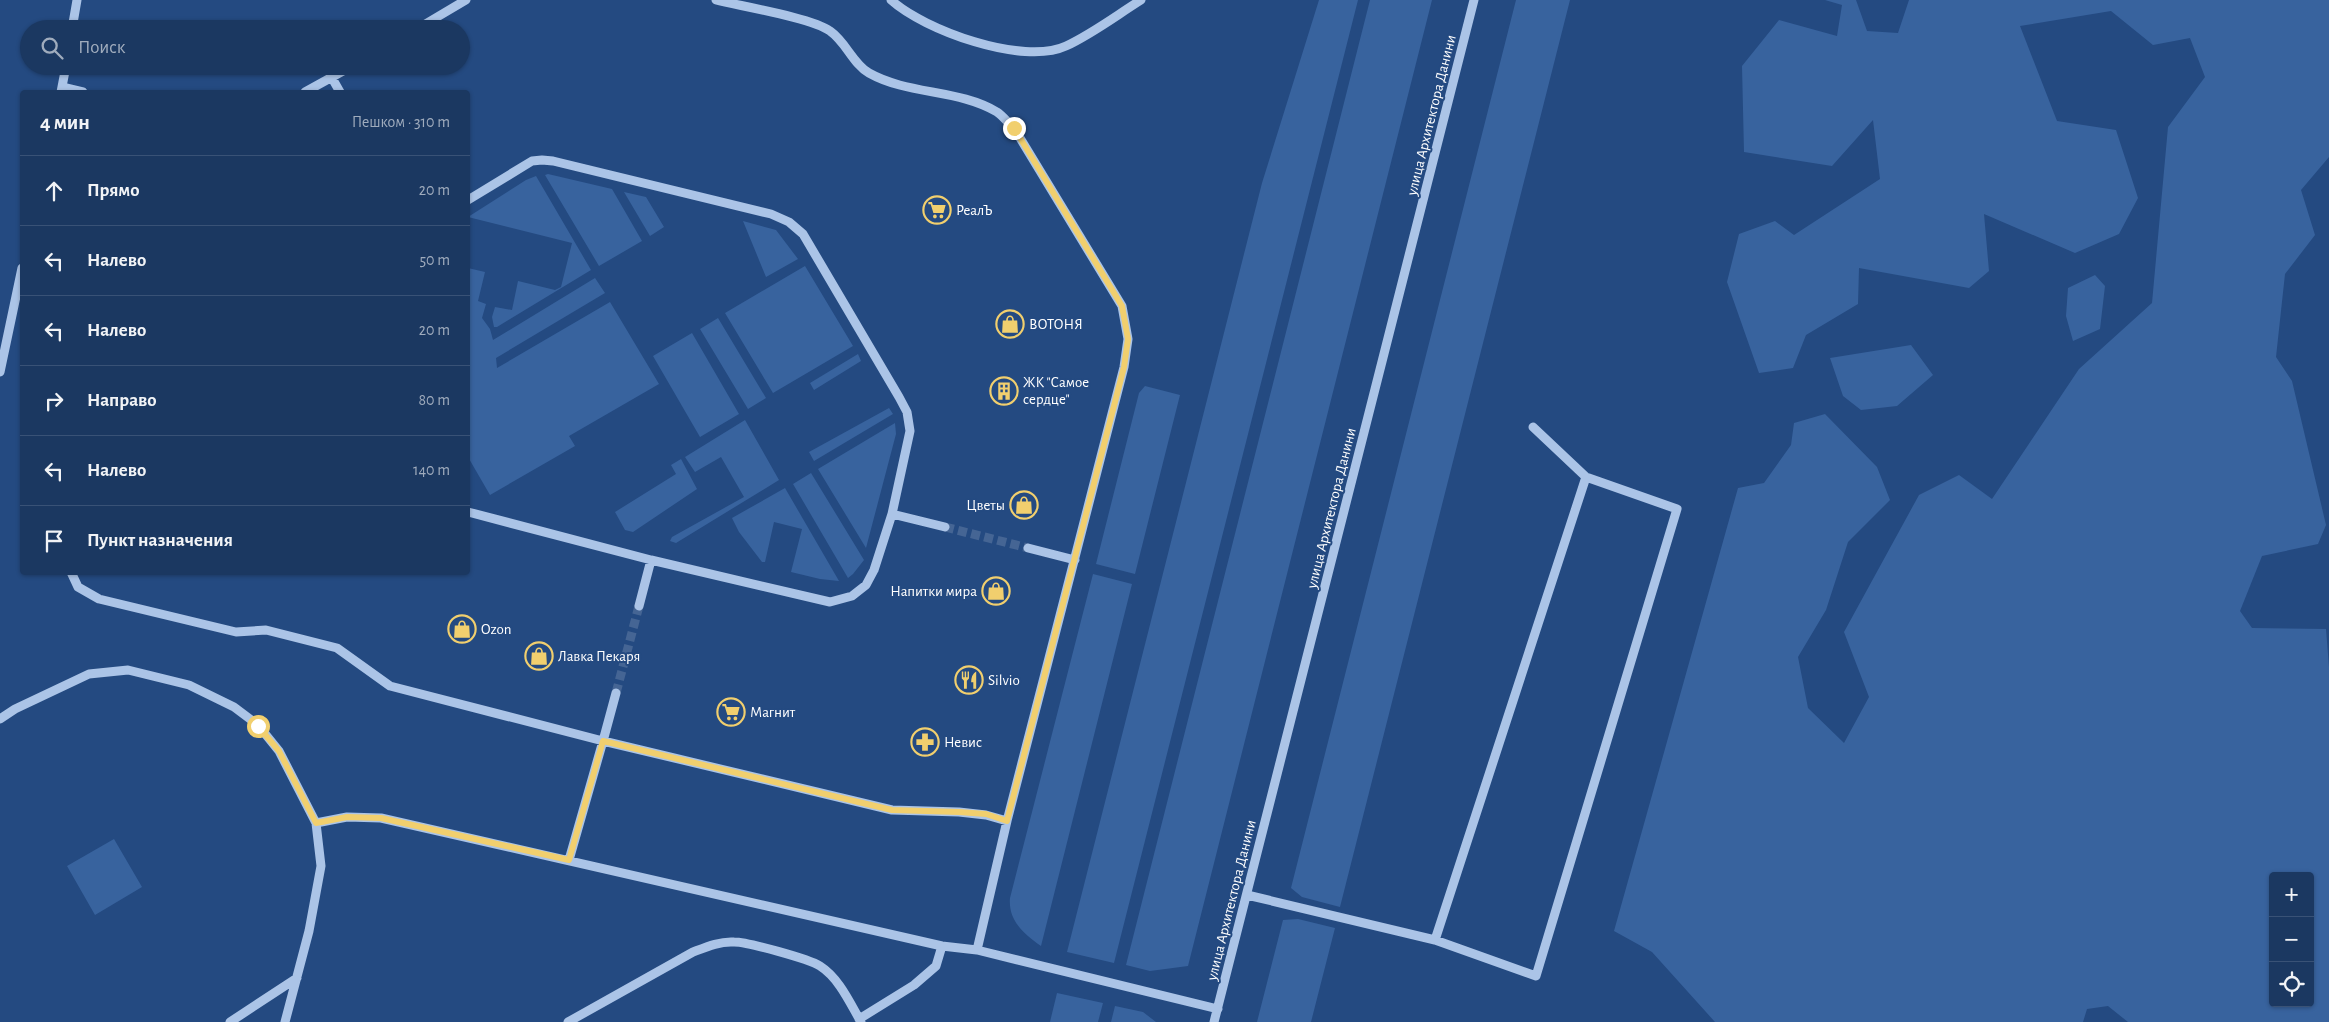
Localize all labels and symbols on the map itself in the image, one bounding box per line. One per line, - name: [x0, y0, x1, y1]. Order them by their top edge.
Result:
- street label: улица Архитектора Данини: [1404, 33, 1459, 198]
- route end: [1003, 117, 1026, 140]
- supermarket icon: РеалЪ: [922, 195, 952, 225]
- place label: РеалЪ: [956, 203, 992, 218]
- shop icon: ВОТОНЯ: [995, 309, 1025, 339]
- place label: ВОТОНЯ: [1029, 317, 1083, 332]
- place label: ЖК "Самое сердце": [1023, 375, 1089, 407]
- building icon: ЖК "Самое сердце": [989, 376, 1019, 406]
- street label: улица Архитектора Данини: [1304, 426, 1359, 591]
- shop icon: Цветы: [1009, 490, 1039, 520]
- place label: Цветы: [966, 498, 1005, 513]
- shop icon: Напитки мира: [981, 576, 1011, 606]
- place label: Напитки мира: [890, 584, 977, 599]
- shop icon: Ozon: [447, 614, 477, 644]
- place label: Ozon: [481, 622, 511, 637]
- shop icon: Лавка Пекаря: [524, 641, 554, 671]
- place label: Лавка Пекаря: [558, 649, 640, 664]
- restaurant icon: Silvio: [954, 665, 984, 695]
- place label: Silvio: [988, 673, 1020, 688]
- supermarket icon: Магнит: [716, 697, 746, 727]
- place label: Магнит: [750, 705, 796, 720]
- route start: [247, 715, 270, 738]
- pharmacy icon: Невис: [910, 727, 940, 757]
- place label: Невис: [944, 735, 982, 750]
- street label: улица Архитектора Данини: [1204, 818, 1259, 983]

